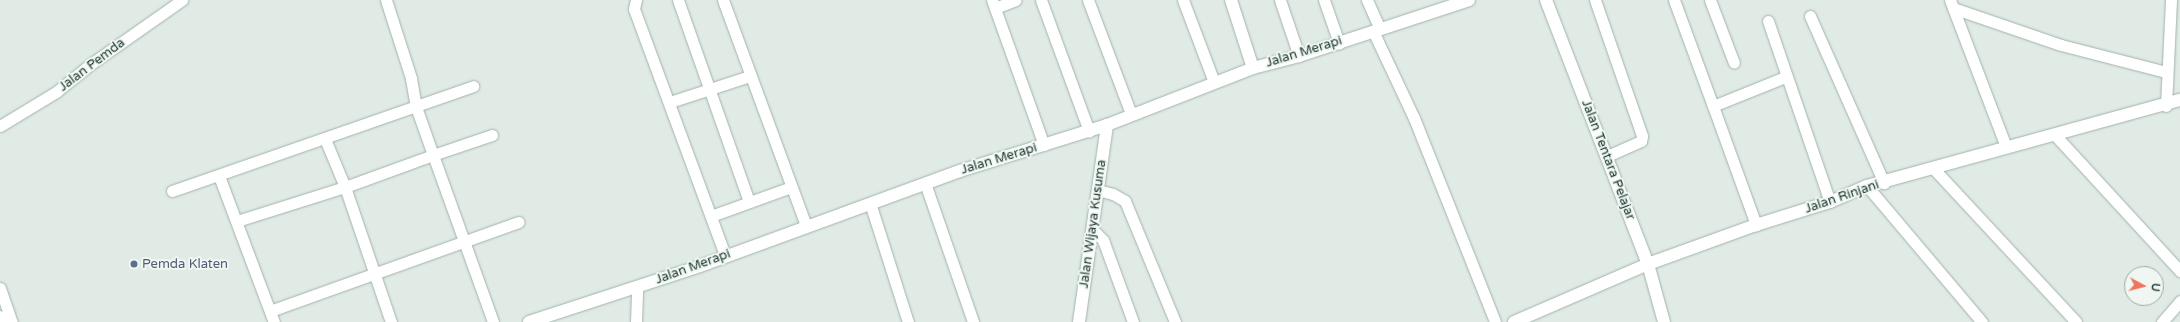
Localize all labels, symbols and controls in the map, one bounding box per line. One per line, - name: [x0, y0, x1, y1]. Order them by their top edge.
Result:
- street label: Jalan Merapi: [1264, 33, 1344, 71]
- street label: Jalan Pemda: [56, 35, 128, 95]
- street label: Jalan Tentara Pelajar: [1578, 98, 1638, 222]
- street label: Jalan Merapi: [959, 140, 1039, 178]
- street label: Jalan Wijaya Kusuma: [1076, 159, 1110, 289]
- street label: Jalan Rinjani: [1803, 177, 1881, 217]
- street label: Jalan Merapi: [653, 246, 733, 288]
- place label: Pemda Klaten: [142, 256, 228, 272]
- marker: Pemda Klaten: [129, 259, 139, 269]
- north arrow: [2124, 266, 2164, 306]
- text: U: [2148, 282, 2162, 292]

